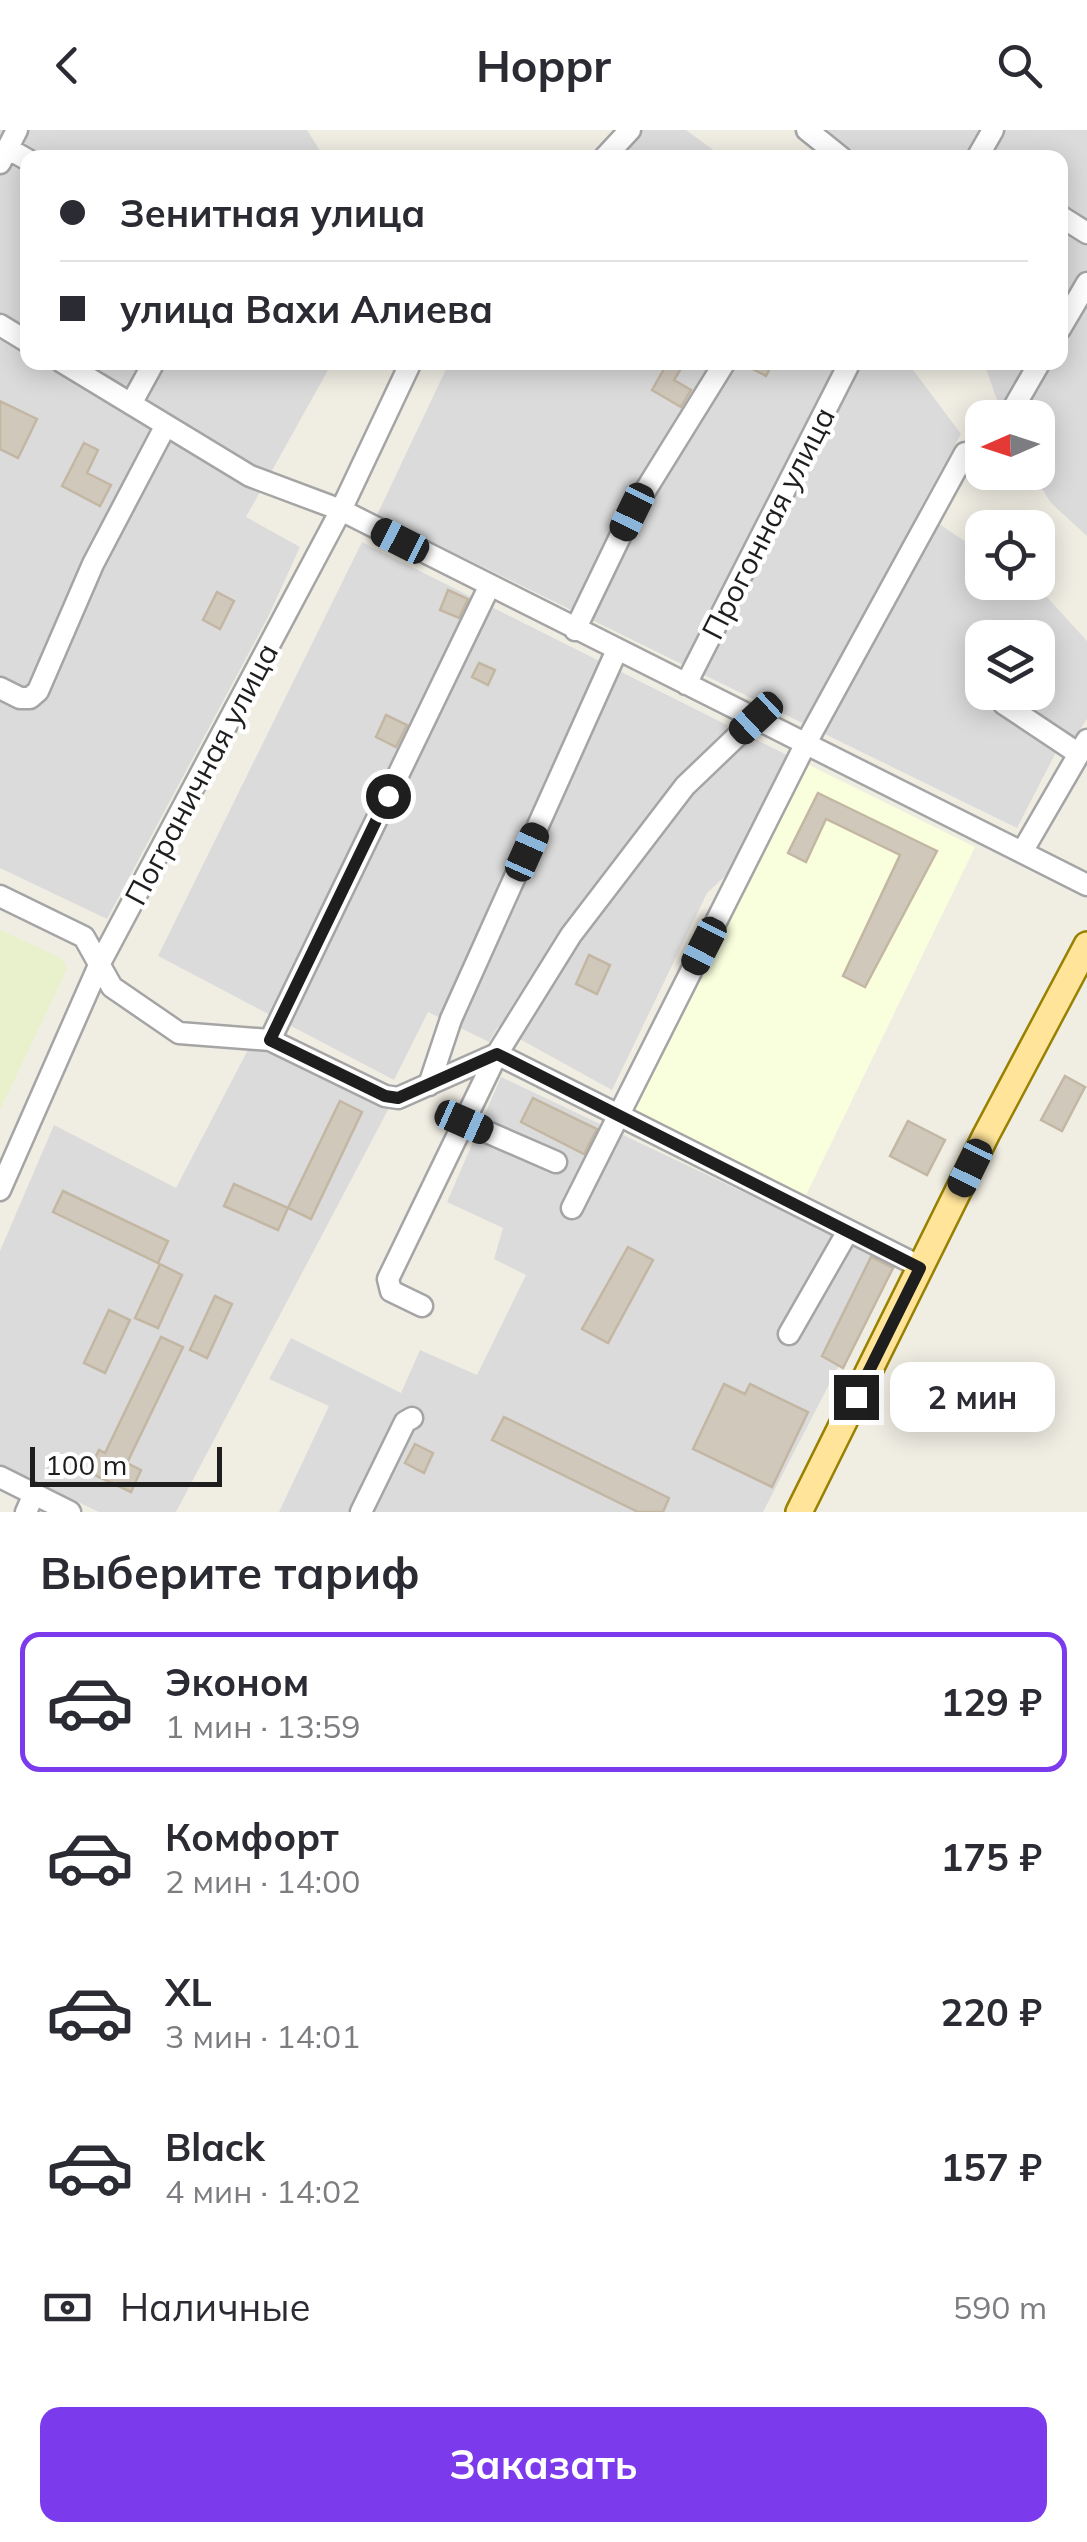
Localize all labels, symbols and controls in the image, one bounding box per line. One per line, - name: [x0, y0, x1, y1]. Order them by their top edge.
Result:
- text: Hoppr: [476, 37, 611, 93]
- icon: back: [40, 38, 95, 93]
- icon: search: [992, 38, 1047, 93]
- text: Зенитная улица: [120, 189, 425, 237]
- text: улица Вахи Алиева: [120, 285, 493, 333]
- north arrow: [965, 400, 1055, 490]
- map controls: [965, 400, 1055, 710]
- street label: Прогонная улица: [693, 401, 843, 645]
- car: [605, 478, 659, 546]
- button: locate: [965, 510, 1055, 600]
- car: [366, 514, 434, 568]
- button: layers: [965, 620, 1055, 710]
- street label: Пограничная улица: [116, 637, 286, 911]
- car: [724, 687, 788, 749]
- route start: [366, 774, 411, 819]
- car: [501, 818, 553, 886]
- car: [677, 912, 731, 980]
- car: [430, 1096, 498, 1148]
- car: [943, 1134, 997, 1202]
- callout: 2 мин: [891, 1362, 1056, 1432]
- route end: [834, 1375, 879, 1420]
- text: 2 мин: [928, 1377, 1017, 1417]
- scale bar: [30, 1442, 222, 1486]
- text: 100 m: [45, 1447, 127, 1482]
- text: Выберите тариф: [40, 1544, 420, 1600]
- icon: car: [45, 1657, 135, 1747]
- text: Эконом: [165, 1658, 309, 1706]
- text: 129 ₽: [940, 1678, 1042, 1726]
- text: 1 мин · 13:59: [165, 1706, 360, 1746]
- icon: car: [45, 1812, 135, 1902]
- text: Комфорт: [165, 1813, 339, 1861]
- text: 175 ₽: [940, 1833, 1042, 1881]
- text: 2 мин · 14:00: [165, 1861, 360, 1901]
- icon: car: [45, 1967, 135, 2057]
- text: XL: [165, 1968, 212, 2016]
- text: 220 ₽: [940, 1988, 1042, 2036]
- text: 3 мин · 14:01: [165, 2016, 360, 2056]
- icon: car: [45, 2122, 135, 2212]
- text: Black: [165, 2123, 265, 2171]
- text: 157 ₽: [940, 2143, 1042, 2191]
- text: 4 мин · 14:02: [165, 2171, 360, 2211]
- icon: cash: [40, 2280, 95, 2335]
- text: Наличные: [120, 2283, 311, 2331]
- text: 590 m: [953, 2287, 1047, 2327]
- button: Заказать: [40, 2407, 1047, 2522]

